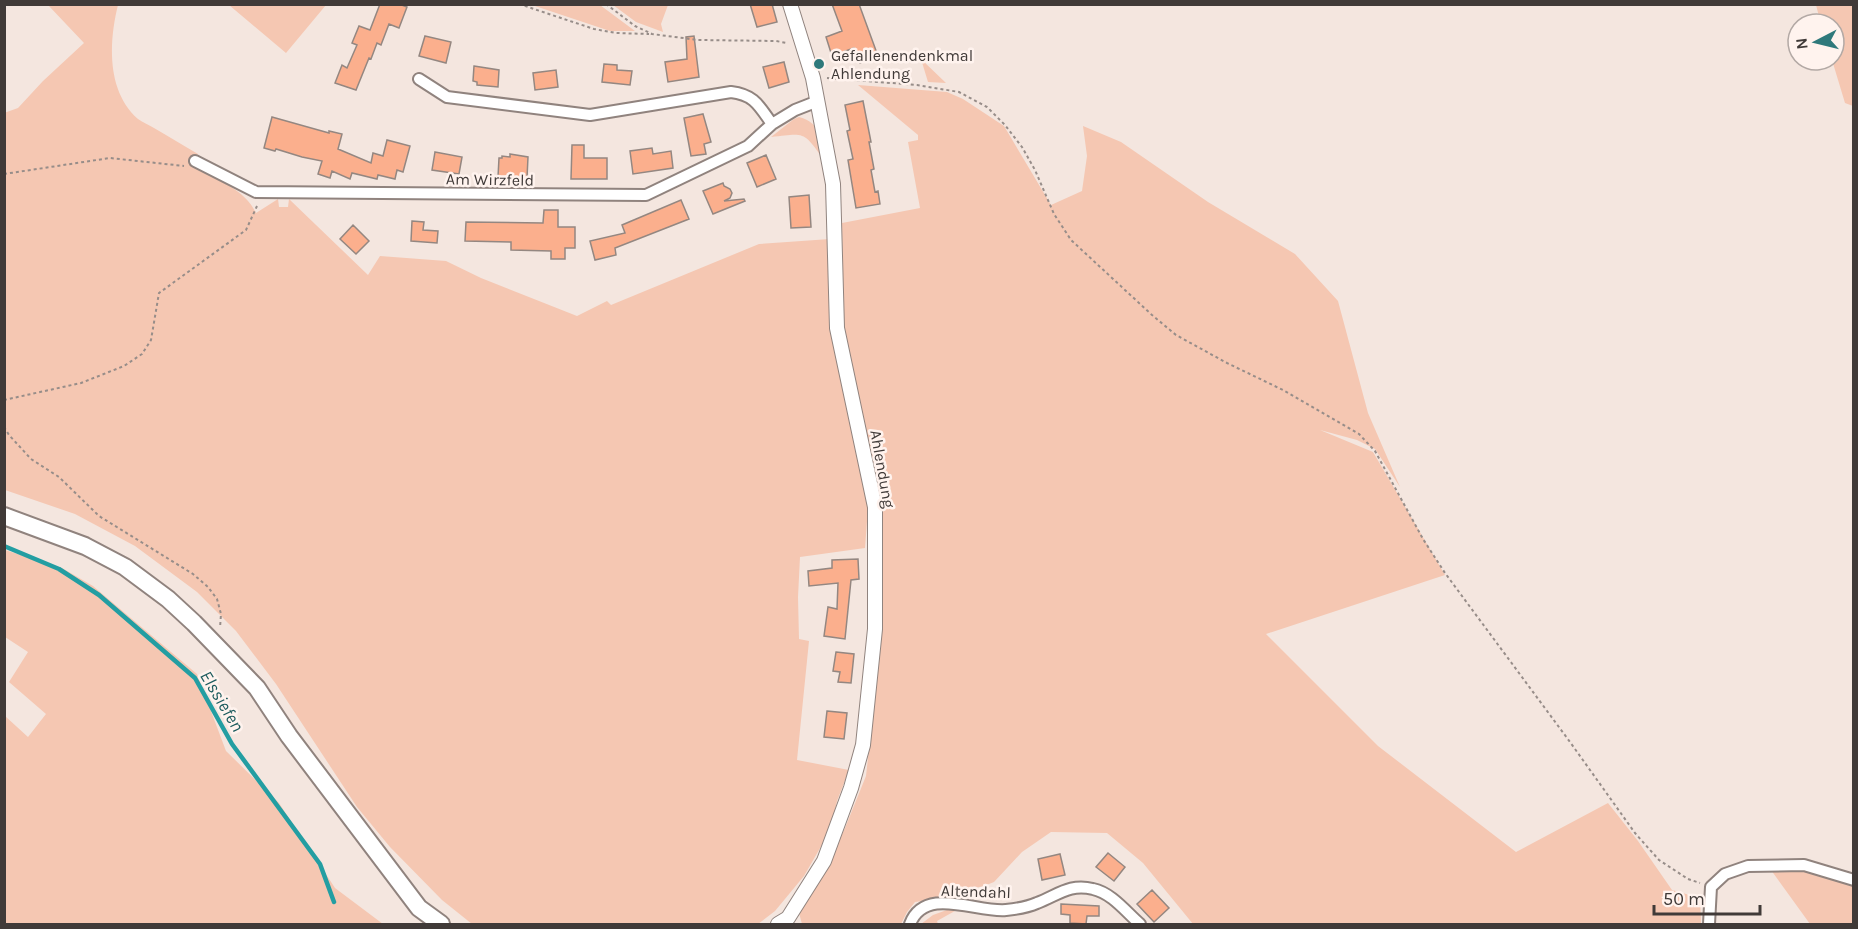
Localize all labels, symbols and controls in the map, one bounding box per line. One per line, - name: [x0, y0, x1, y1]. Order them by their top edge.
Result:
- north arrow: [1786, 12, 1846, 72]
- text: N: [1791, 37, 1812, 51]
- place label: Gefallenendenkmal Ahlendung: [831, 46, 973, 83]
- marker: Gefallenendenkmal Ahlendung: [812, 57, 826, 71]
- street label: Am Wirzfeld: [446, 169, 534, 190]
- street label: Ahlendung: [866, 429, 899, 510]
- water label: Elssiefen: [195, 666, 249, 736]
- scale bar: [1654, 878, 1760, 916]
- street label: Altendahl: [941, 881, 1011, 902]
- text: 50 m: [1663, 888, 1705, 910]

